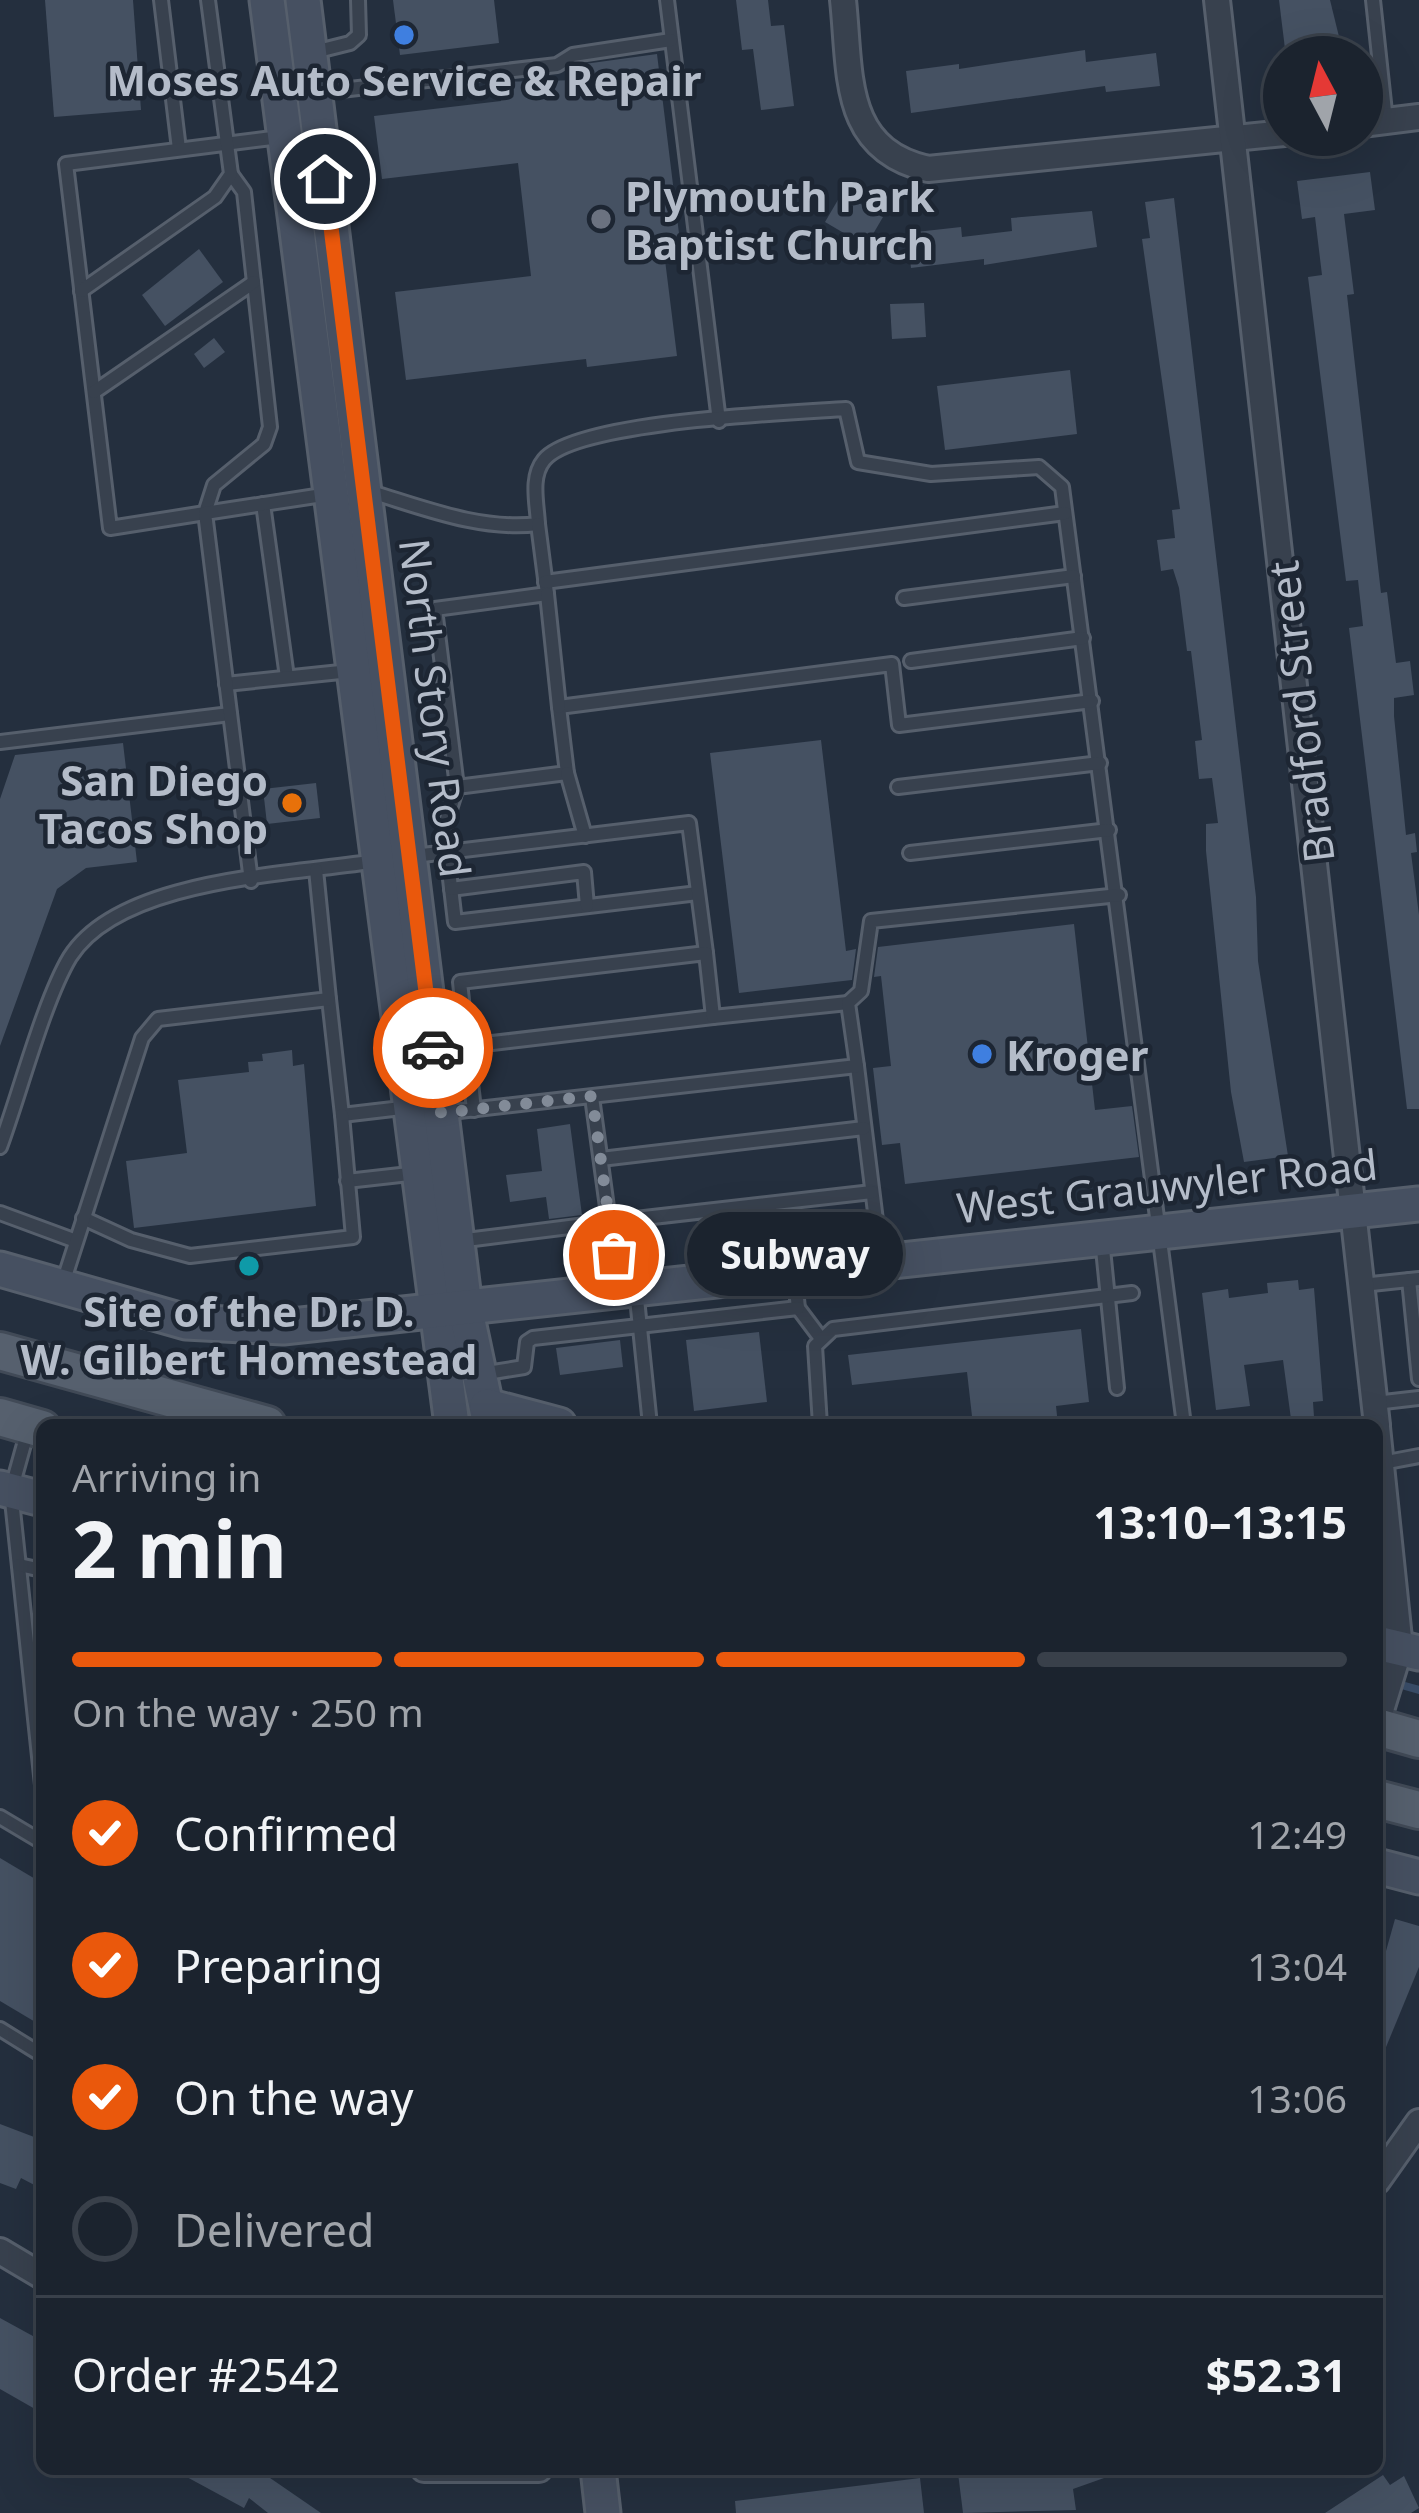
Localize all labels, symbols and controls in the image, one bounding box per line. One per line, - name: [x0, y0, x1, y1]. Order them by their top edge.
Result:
- marker: Moses Auto Service & Repair: [391, 22, 417, 48]
- north arrow: [1263, 36, 1383, 156]
- map controls: [1263, 36, 1383, 156]
- place label: Moses Auto Service & Repair: [106, 51, 702, 108]
- pin: [274, 128, 376, 230]
- icon: home: [292, 146, 358, 212]
- place label: Plymouth Park Baptist Church: [625, 167, 936, 272]
- marker: Plymouth Park Baptist Church: [588, 206, 614, 232]
- street label: North Story Road: [387, 535, 485, 881]
- street label: Bradford Street: [1253, 558, 1347, 866]
- place label: San Diego Tacos Shop: [39, 751, 268, 856]
- marker: San Diego Tacos Shop: [279, 790, 305, 816]
- courier: [373, 988, 493, 1108]
- icon: car: [400, 1015, 466, 1081]
- place label: Kroger: [1006, 1026, 1149, 1083]
- marker: Kroger: [969, 1041, 995, 1067]
- street label: West Grauwyler Road: [954, 1135, 1380, 1235]
- pin: [563, 1204, 665, 1306]
- callout: Subway: [686, 1213, 902, 1297]
- icon: bag: [581, 1222, 647, 1288]
- text: Subway: [720, 1227, 870, 1280]
- marker: Site of the Dr. D. W. Gilbert Homestead: [236, 1253, 262, 1279]
- place label: Site of the Dr. D. W. Gilbert Homestead: [21, 1282, 477, 1387]
- text: Arriving in: [72, 1450, 261, 1503]
- text: 13:10–13:15: [1093, 1491, 1347, 1552]
- text: 2 min: [72, 1495, 287, 1601]
- text: On the way · 250 m: [72, 1685, 424, 1738]
- icon: check: [72, 1800, 138, 1866]
- text: Confirmed: [174, 1803, 398, 1864]
- text: 12:49: [1247, 1807, 1347, 1860]
- icon: check: [72, 1932, 138, 1998]
- text: Preparing: [174, 1935, 383, 1996]
- text: 13:04: [1247, 1939, 1347, 1992]
- icon: check: [72, 2064, 138, 2130]
- text: On the way: [174, 2067, 413, 2128]
- text: 13:06: [1247, 2071, 1347, 2124]
- text: Delivered: [174, 2199, 374, 2260]
- text: Order #2542: [72, 2344, 340, 2405]
- text: $52.31: [1206, 2344, 1347, 2405]

